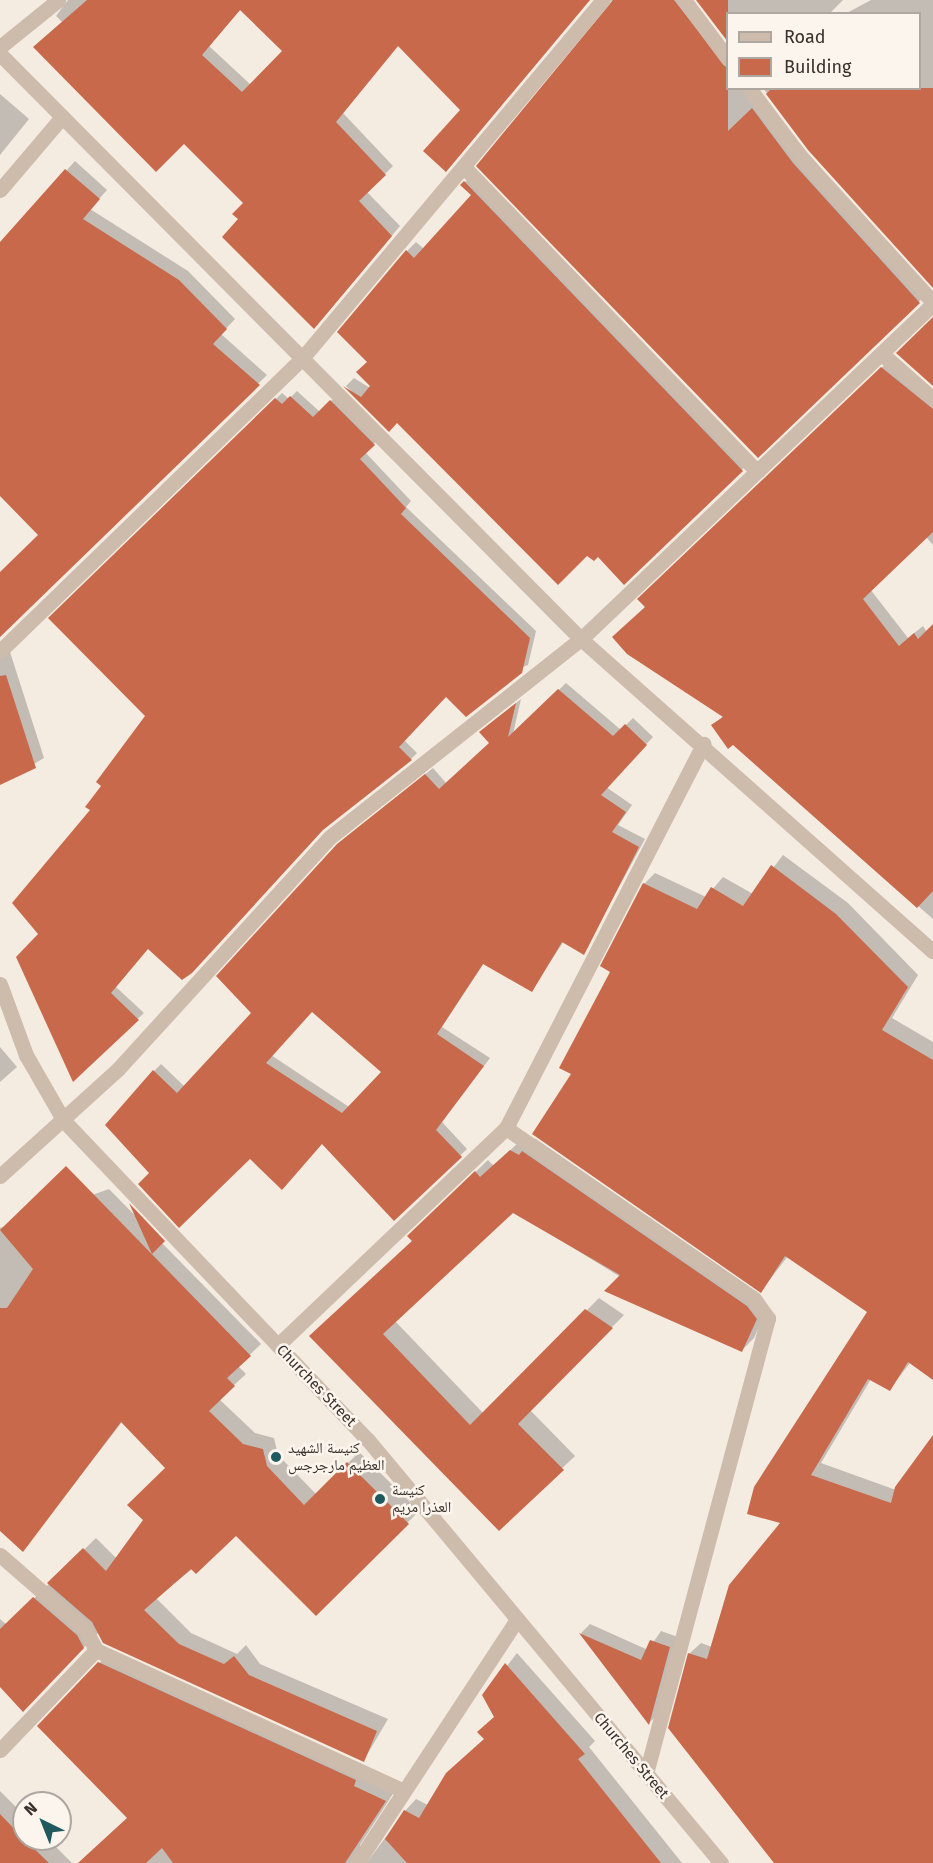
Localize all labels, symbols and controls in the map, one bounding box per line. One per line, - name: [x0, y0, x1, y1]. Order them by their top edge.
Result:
- legend: [726, 12, 921, 90]
- text: Road: [784, 26, 826, 48]
- text: Building: [784, 56, 851, 78]
- street label: Churches Street: [272, 1341, 360, 1431]
- place label: كنيسة الشهيد العظيم مارجرجس: [288, 1439, 385, 1474]
- marker: كنيسة الشهيد العظيم مارجرجس: [269, 1450, 283, 1464]
- place label: كنيسة العذرا مريم: [392, 1481, 451, 1516]
- marker: كنيسة العذرا مريم: [373, 1492, 387, 1506]
- street label: Churches Street: [590, 1709, 672, 1803]
- north arrow: [12, 1791, 72, 1851]
- text: N: [20, 1798, 41, 1820]

